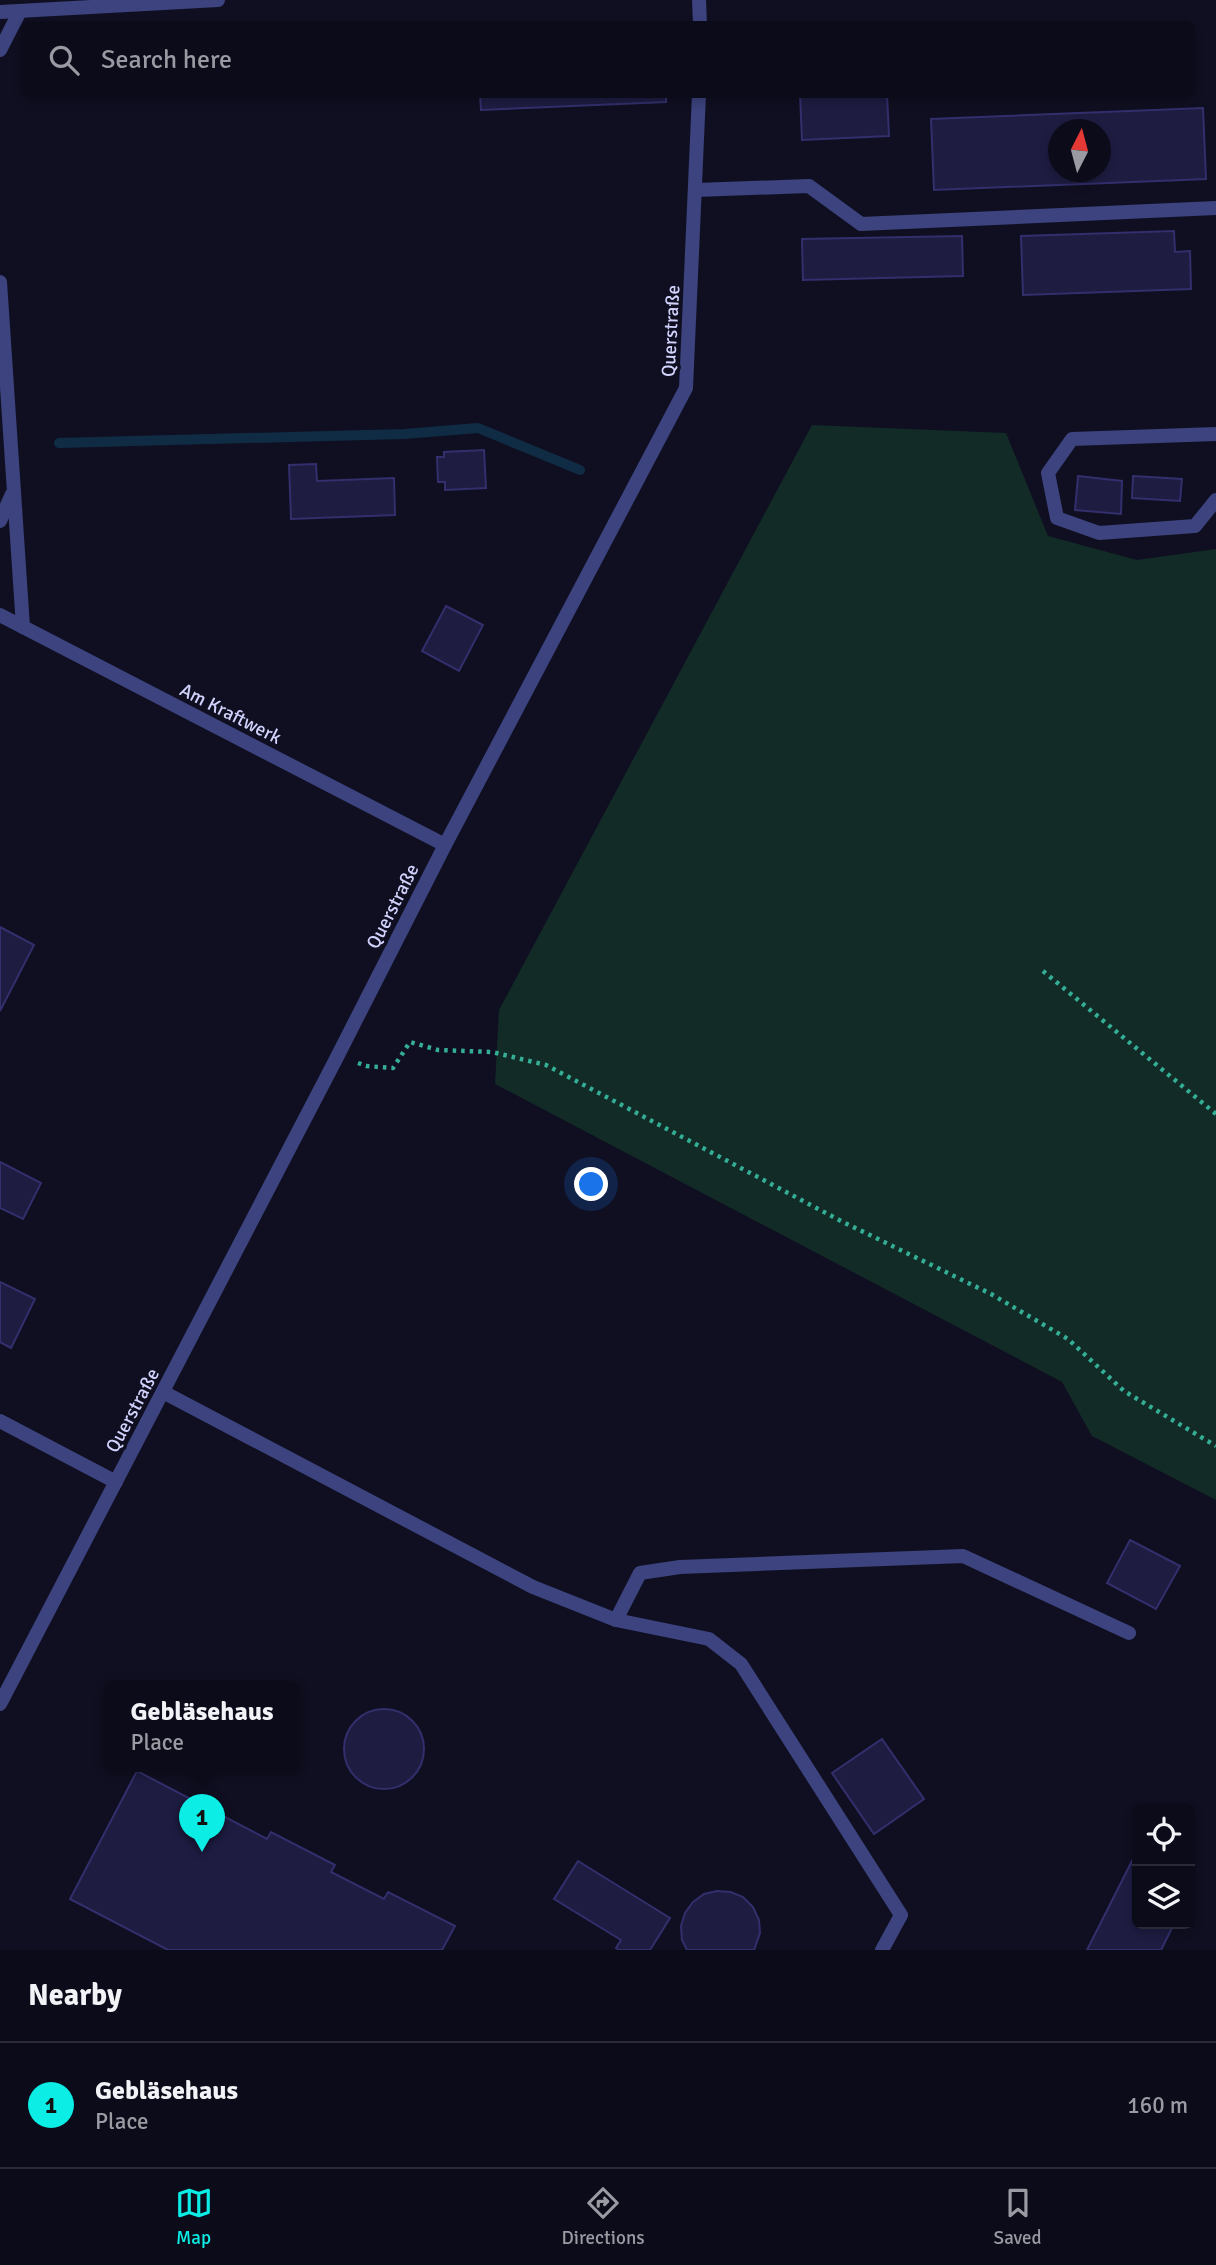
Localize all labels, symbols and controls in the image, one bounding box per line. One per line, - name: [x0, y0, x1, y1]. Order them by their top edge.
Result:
- search box: [21, 21, 1195, 98]
- icon: search: [45, 41, 83, 79]
- text: Search here: [101, 44, 232, 76]
- north arrow: [1048, 119, 1111, 182]
- street label: Querstraße: [657, 284, 685, 378]
- street label: Am Kraftwerk: [176, 678, 286, 750]
- street label: Querstraße: [361, 860, 424, 953]
- your location: [574, 1167, 608, 1201]
- street label: Querstraße: [101, 1364, 165, 1457]
- popup: [104, 1681, 300, 1772]
- text: Gebläsehaus: [130, 1696, 274, 1728]
- text: Place: [130, 1728, 184, 1757]
- pin: 1: [179, 1794, 225, 1852]
- map controls: [1132, 1803, 1195, 1929]
- button: locate: [1132, 1803, 1195, 1866]
- button: layers: [1132, 1866, 1195, 1929]
- text: Nearby: [28, 1977, 122, 2014]
- text: Gebläsehaus: [95, 2075, 238, 2107]
- text: 1: [45, 2091, 57, 2120]
- text: 160 m: [1127, 2091, 1188, 2120]
- text: Place: [95, 2107, 149, 2136]
- tab: Map: [175, 2184, 213, 2250]
- tab: Directions: [562, 2184, 645, 2250]
- tab: Saved: [994, 2184, 1041, 2250]

